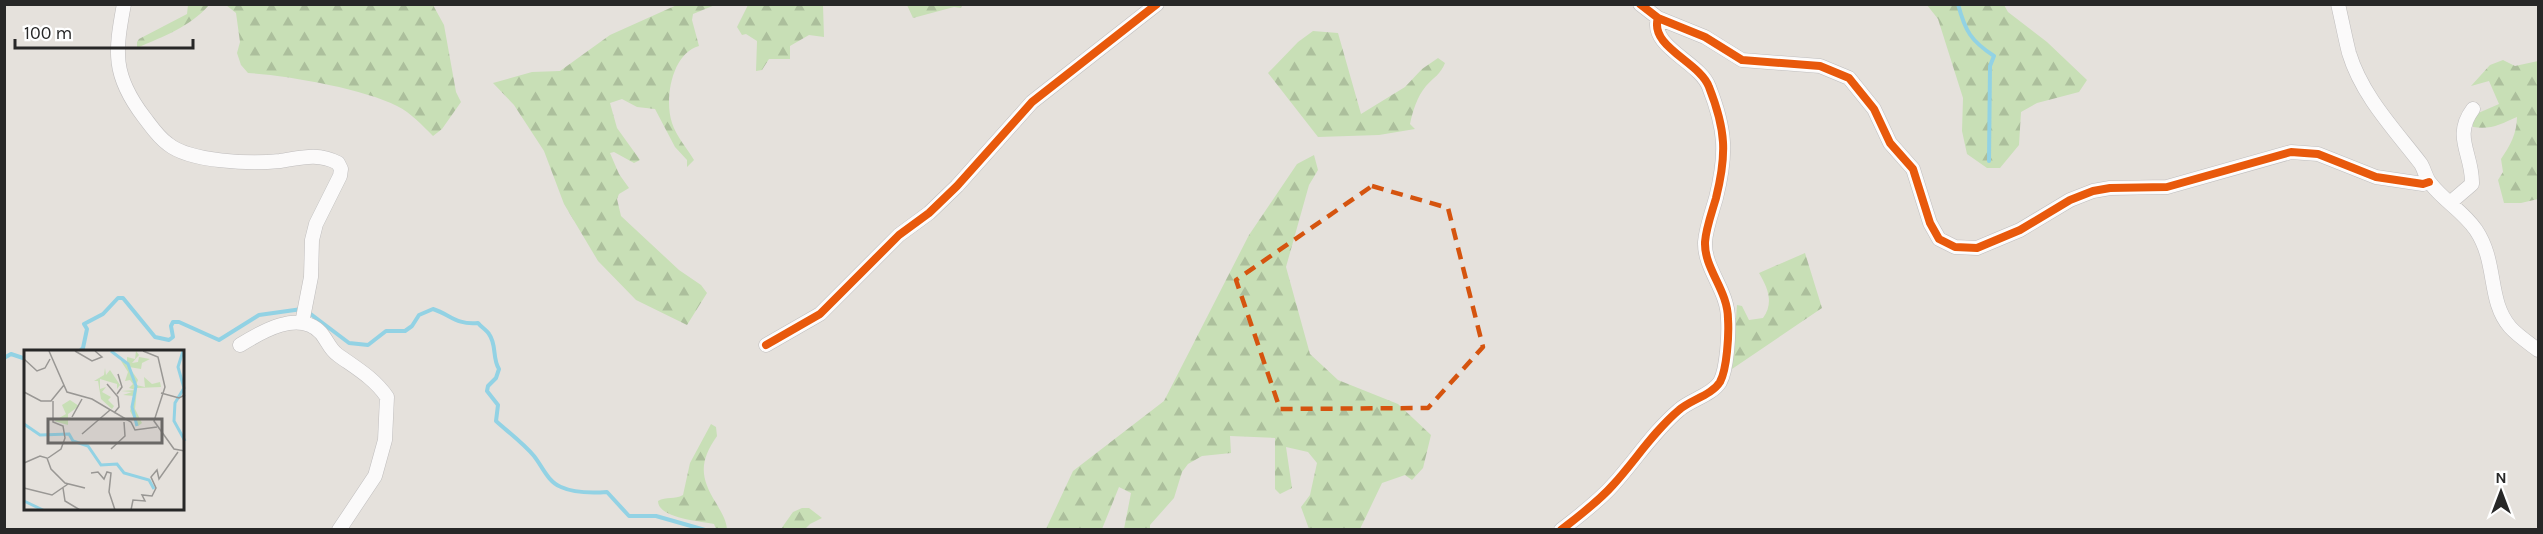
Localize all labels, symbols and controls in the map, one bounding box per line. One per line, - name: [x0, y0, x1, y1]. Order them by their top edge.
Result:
- scale bar: [15, 12, 194, 50]
- text: 100 m: [24, 22, 72, 44]
- inset map: [24, 350, 184, 510]
- north arrow: [2471, 462, 2531, 522]
- text: N: [2495, 468, 2507, 487]

